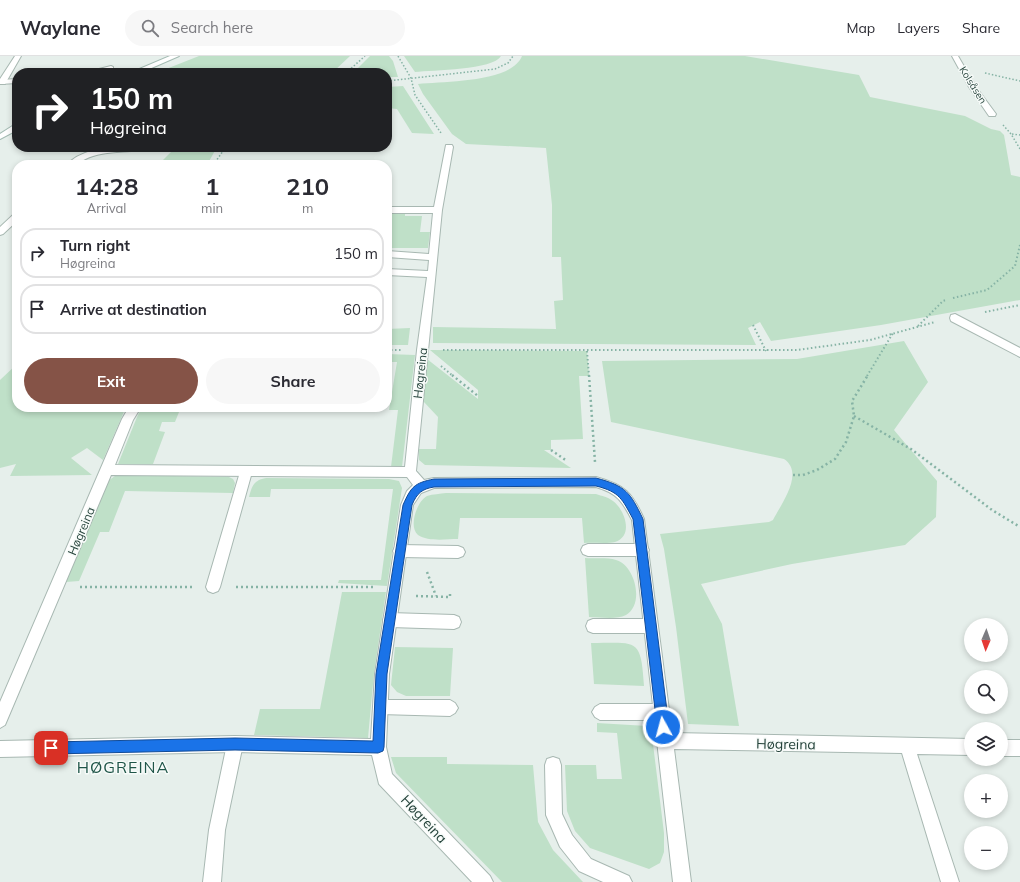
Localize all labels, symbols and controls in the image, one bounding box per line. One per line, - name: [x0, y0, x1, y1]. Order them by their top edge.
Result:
- search box: [125, 10, 405, 46]
- text: Waylane: [20, 16, 101, 40]
- icon: search: [139, 17, 161, 39]
- text: Search here: [171, 18, 253, 37]
- text: Map: [846, 19, 875, 37]
- text: Layers: [897, 19, 940, 37]
- text: Share: [962, 19, 1000, 37]
- street label: Kolsåsen: [956, 64, 990, 106]
- text: 150 m: [90, 81, 173, 116]
- icon: right: [24, 84, 76, 136]
- text: Høgreina: [90, 116, 167, 139]
- text: 14:28: [75, 171, 138, 201]
- text: 1: [205, 171, 219, 201]
- text: 210: [286, 171, 329, 201]
- text: Arrival: [87, 200, 126, 216]
- text: min: [201, 200, 223, 216]
- text: m: [302, 200, 313, 216]
- text: Turn right: [60, 236, 130, 255]
- icon: right: [26, 242, 48, 264]
- text: 150 m: [334, 244, 378, 263]
- text: Høgreina: [60, 255, 115, 271]
- icon: arrive: [26, 298, 48, 320]
- text: Arrive at destination: [60, 300, 207, 319]
- text: 60 m: [343, 300, 378, 319]
- street label: Høgreina: [410, 347, 430, 399]
- button: Exit: [24, 358, 198, 404]
- button: Share: [206, 358, 380, 404]
- street label: Høgreina: [64, 505, 98, 557]
- north arrow: [964, 618, 1008, 662]
- map controls: [964, 618, 1008, 870]
- button: search: [964, 670, 1008, 714]
- position arrow: [642, 706, 684, 748]
- button: layers: [964, 722, 1008, 766]
- pin: [34, 731, 68, 765]
- street label: Høgreina: [756, 734, 816, 754]
- icon: arrive: [40, 737, 62, 759]
- district label: HØGREINA: [77, 757, 169, 777]
- button: +: [964, 774, 1008, 818]
- street label: Høgreina: [397, 791, 451, 847]
- button: −: [964, 826, 1008, 870]

